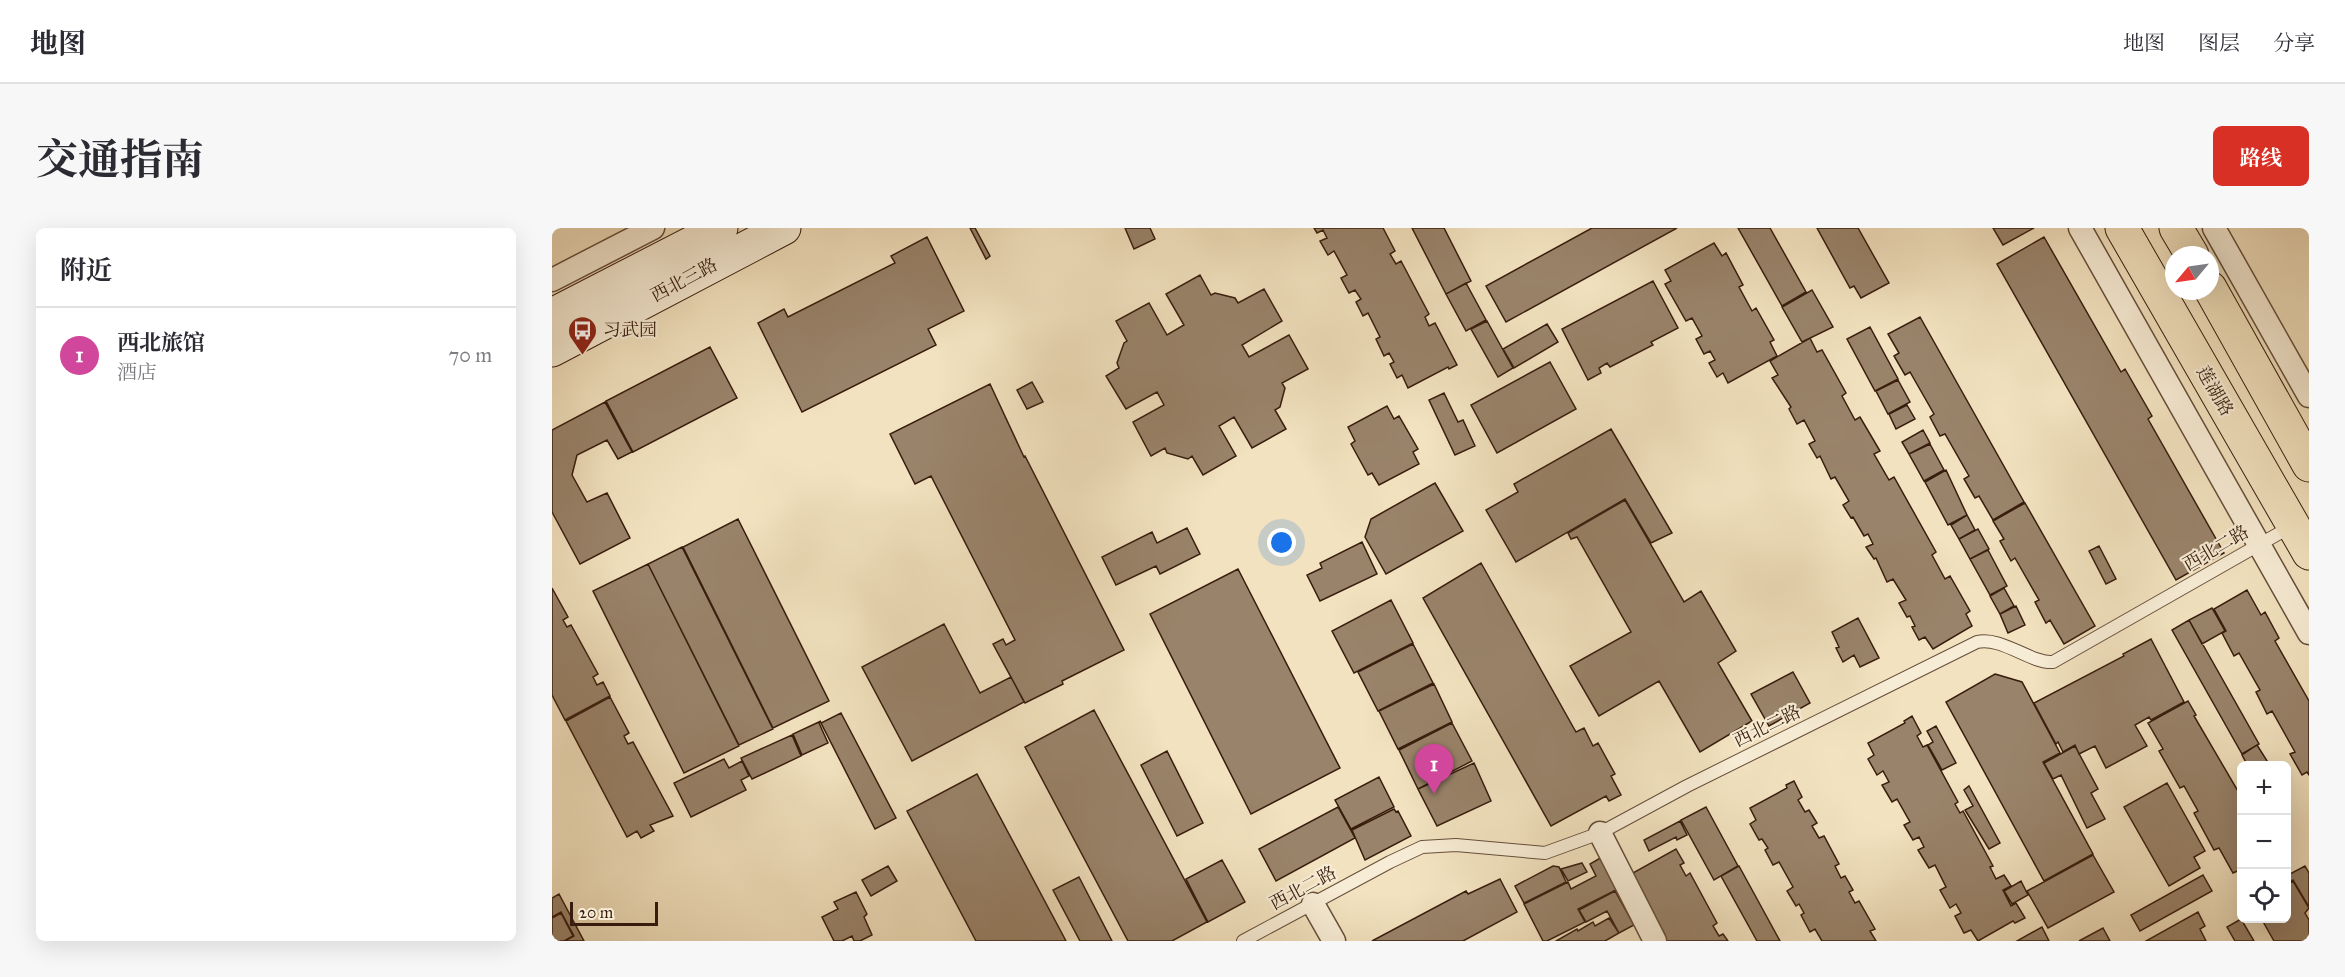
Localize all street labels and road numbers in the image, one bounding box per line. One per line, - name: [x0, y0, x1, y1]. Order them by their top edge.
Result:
- street label: 西北三路: [647, 253, 721, 307]
- street label: 莲湖路: [2192, 362, 2238, 420]
- street label: 西北二路: [2179, 520, 2253, 576]
- street label: 西北二路: [1730, 700, 1804, 752]
- street label: 西北二路: [1266, 861, 1340, 915]

